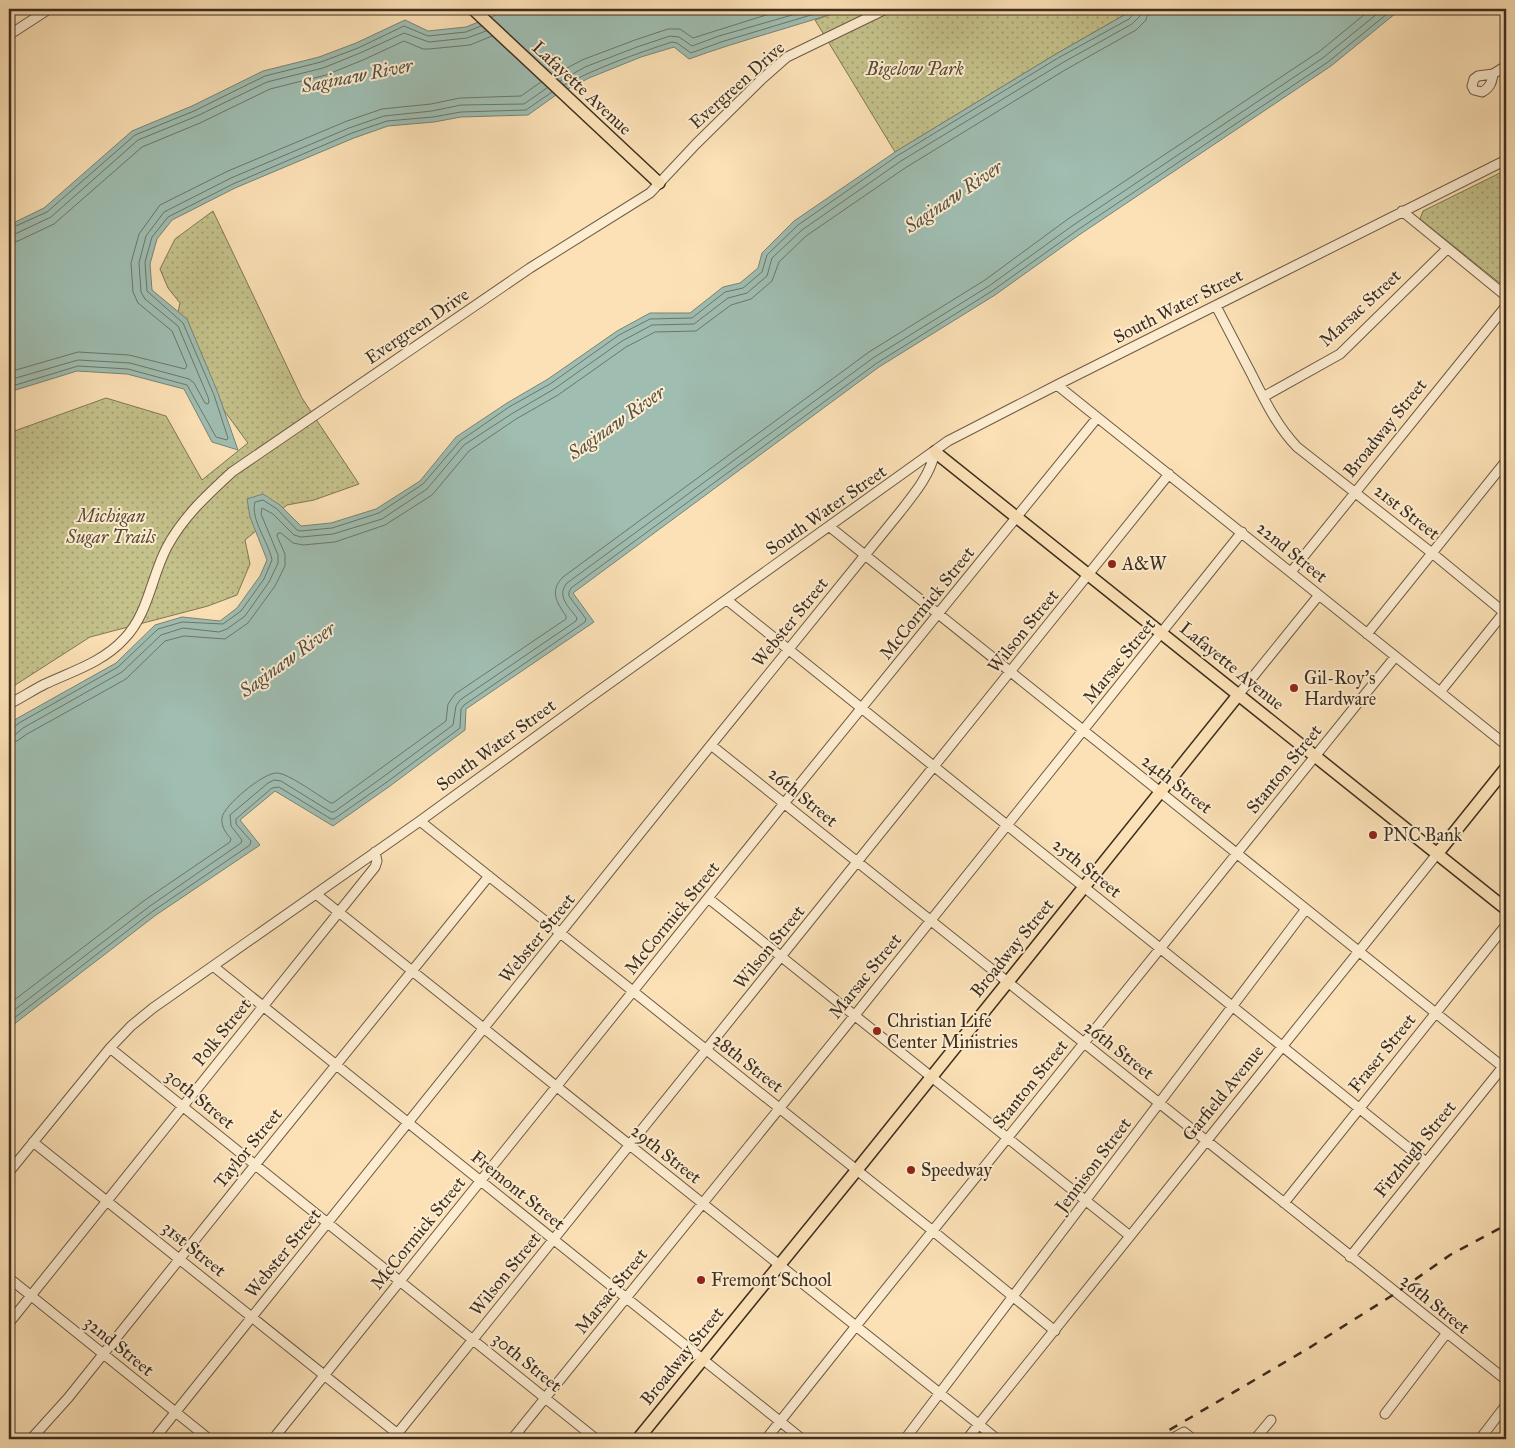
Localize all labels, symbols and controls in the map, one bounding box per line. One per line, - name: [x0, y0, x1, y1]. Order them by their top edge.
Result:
- street label: Lafayette Avenue: [528, 36, 636, 140]
- street label: Evergreen Drive: [685, 37, 790, 134]
- water label: Saginaw River: [298, 53, 416, 98]
- park label: Bigelow Park: [865, 58, 964, 80]
- water label: Saginaw River: [899, 155, 1008, 238]
- street label: South Water Street: [1110, 264, 1247, 348]
- street label: Marsac Street: [1315, 264, 1406, 351]
- street label: Evergreen Drive: [361, 283, 474, 370]
- street label: Broadway Street: [1339, 374, 1432, 482]
- water label: Saginaw River: [562, 380, 670, 465]
- street label: South Water Street: [761, 460, 891, 560]
- street label: 21st Street: [1370, 479, 1445, 545]
- park label: Michigan Sugar Trails: [65, 505, 157, 548]
- street label: 22nd Street: [1252, 517, 1332, 588]
- street label: McCormick Street: [875, 542, 980, 664]
- place label: A&W: [1121, 553, 1167, 575]
- marker: A&W: [1106, 558, 1118, 570]
- street label: Webster Street: [747, 572, 833, 671]
- street label: Wilson Street: [983, 584, 1064, 677]
- street label: Marsac Street: [1078, 613, 1160, 708]
- water label: Saginaw River: [234, 616, 341, 703]
- street label: Lafayette Avenue: [1175, 617, 1289, 715]
- place label: Gil-Roy's Hardware: [1304, 667, 1376, 710]
- marker: Gil-Roy's Hardware: [1288, 682, 1300, 694]
- street label: South Water Street: [432, 694, 561, 796]
- street label: Stanton Street: [1241, 720, 1327, 818]
- street label: 24th Street: [1137, 750, 1217, 819]
- street label: 26th Street: [764, 762, 843, 832]
- place label: PNC Bank: [1383, 824, 1463, 846]
- marker: PNC Bank: [1367, 829, 1379, 841]
- street label: 25th Street: [1048, 834, 1126, 903]
- street label: McCormick Street: [620, 857, 725, 979]
- street label: Webster Street: [494, 888, 580, 987]
- street label: Broadway Street: [966, 894, 1059, 1002]
- street label: Wilson Street: [729, 900, 810, 993]
- street label: Marsac Street: [824, 928, 906, 1023]
- street label: Polk Street: [188, 993, 256, 1070]
- street label: Fraser Street: [1344, 1009, 1421, 1097]
- place label: Christian Life Center Ministries: [887, 1010, 1018, 1053]
- street label: 26th Street: [1079, 1016, 1159, 1085]
- marker: Christian Life Center Ministries: [871, 1025, 883, 1037]
- street label: 28th Street: [708, 1029, 788, 1098]
- street label: Stanton Street: [987, 1035, 1073, 1133]
- street label: Garfield Avenue: [1178, 1041, 1268, 1145]
- street label: 30th Street: [161, 1064, 240, 1134]
- street label: Fitzhugh Street: [1369, 1096, 1462, 1202]
- street label: Taylor Street: [209, 1103, 287, 1192]
- street label: Jennison Street: [1049, 1113, 1137, 1219]
- street label: 29th Street: [626, 1120, 706, 1189]
- street label: Fremont Street: [467, 1145, 570, 1235]
- place label: Speedway: [921, 1159, 992, 1181]
- marker: Speedway: [905, 1164, 917, 1176]
- street label: McCormick Street: [366, 1172, 471, 1294]
- street label: Webster Street: [240, 1203, 326, 1302]
- street label: 31st Street: [158, 1217, 231, 1282]
- street label: Wilson Street: [465, 1227, 546, 1320]
- street label: Marsac Street: [570, 1243, 652, 1338]
- place label: Fremont School: [711, 1269, 832, 1291]
- street label: 26th Street: [1396, 1269, 1475, 1339]
- marker: Fremont School: [695, 1274, 707, 1286]
- street label: Broadway Street: [636, 1302, 729, 1410]
- street label: 32nd Street: [80, 1311, 159, 1381]
- street label: 30th Street: [488, 1327, 567, 1397]

